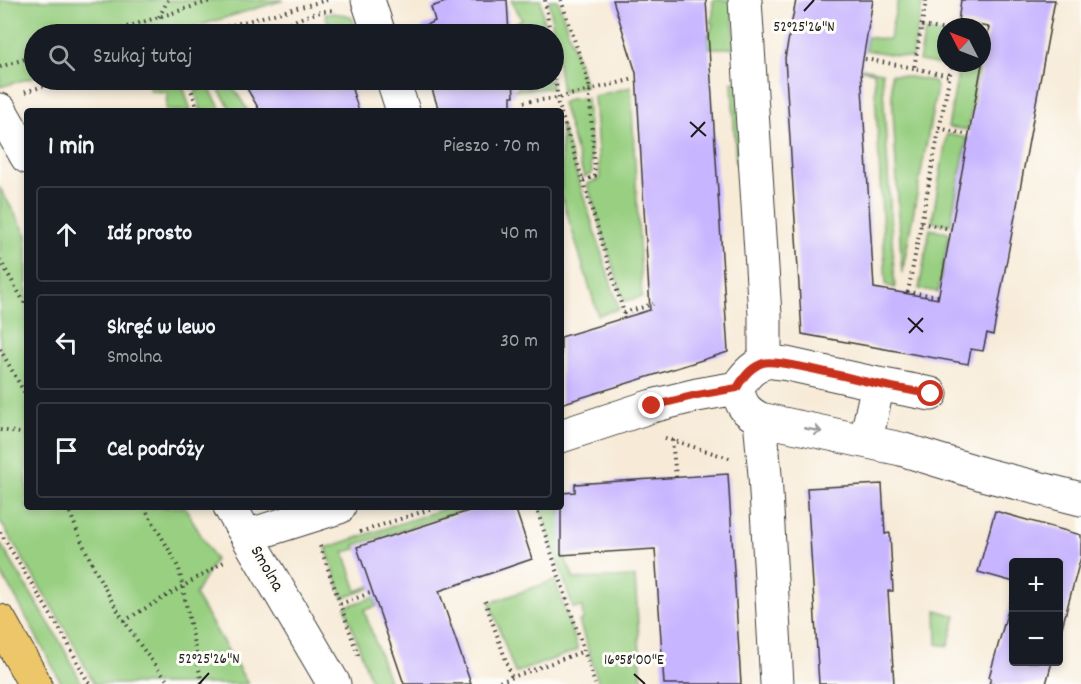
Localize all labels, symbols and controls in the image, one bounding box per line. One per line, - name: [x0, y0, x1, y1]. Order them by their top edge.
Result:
- text: 52°25'26"N: [773, 17, 835, 39]
- north arrow: [937, 18, 991, 72]
- search box: [24, 24, 564, 90]
- icon: search: [45, 41, 78, 74]
- text: Szukaj tutaj: [93, 42, 192, 73]
- text: 1 min: [48, 129, 94, 166]
- text: Pieszo · 70 m: [443, 133, 540, 161]
- icon: ahead: [50, 218, 83, 251]
- text: Idź prosto: [107, 219, 192, 250]
- text: 40 m: [500, 220, 538, 248]
- text: Skręć w lewo: [107, 313, 216, 344]
- icon: left: [50, 326, 83, 359]
- text: 30 m: [500, 328, 538, 356]
- text: Smolna: [107, 344, 162, 372]
- route start: [917, 380, 943, 406]
- route end: [638, 392, 664, 418]
- one-way arrow: [803, 425, 823, 436]
- icon: arrive: [50, 434, 83, 467]
- text: Cel podróży: [107, 435, 203, 466]
- street label: Smolna: [243, 541, 289, 597]
- map controls: [1009, 558, 1063, 666]
- button: +: [1009, 558, 1063, 612]
- button: −: [1009, 612, 1063, 666]
- text: 52°25'26"N: [178, 649, 240, 671]
- text: 16°58'00"E: [604, 650, 664, 672]

